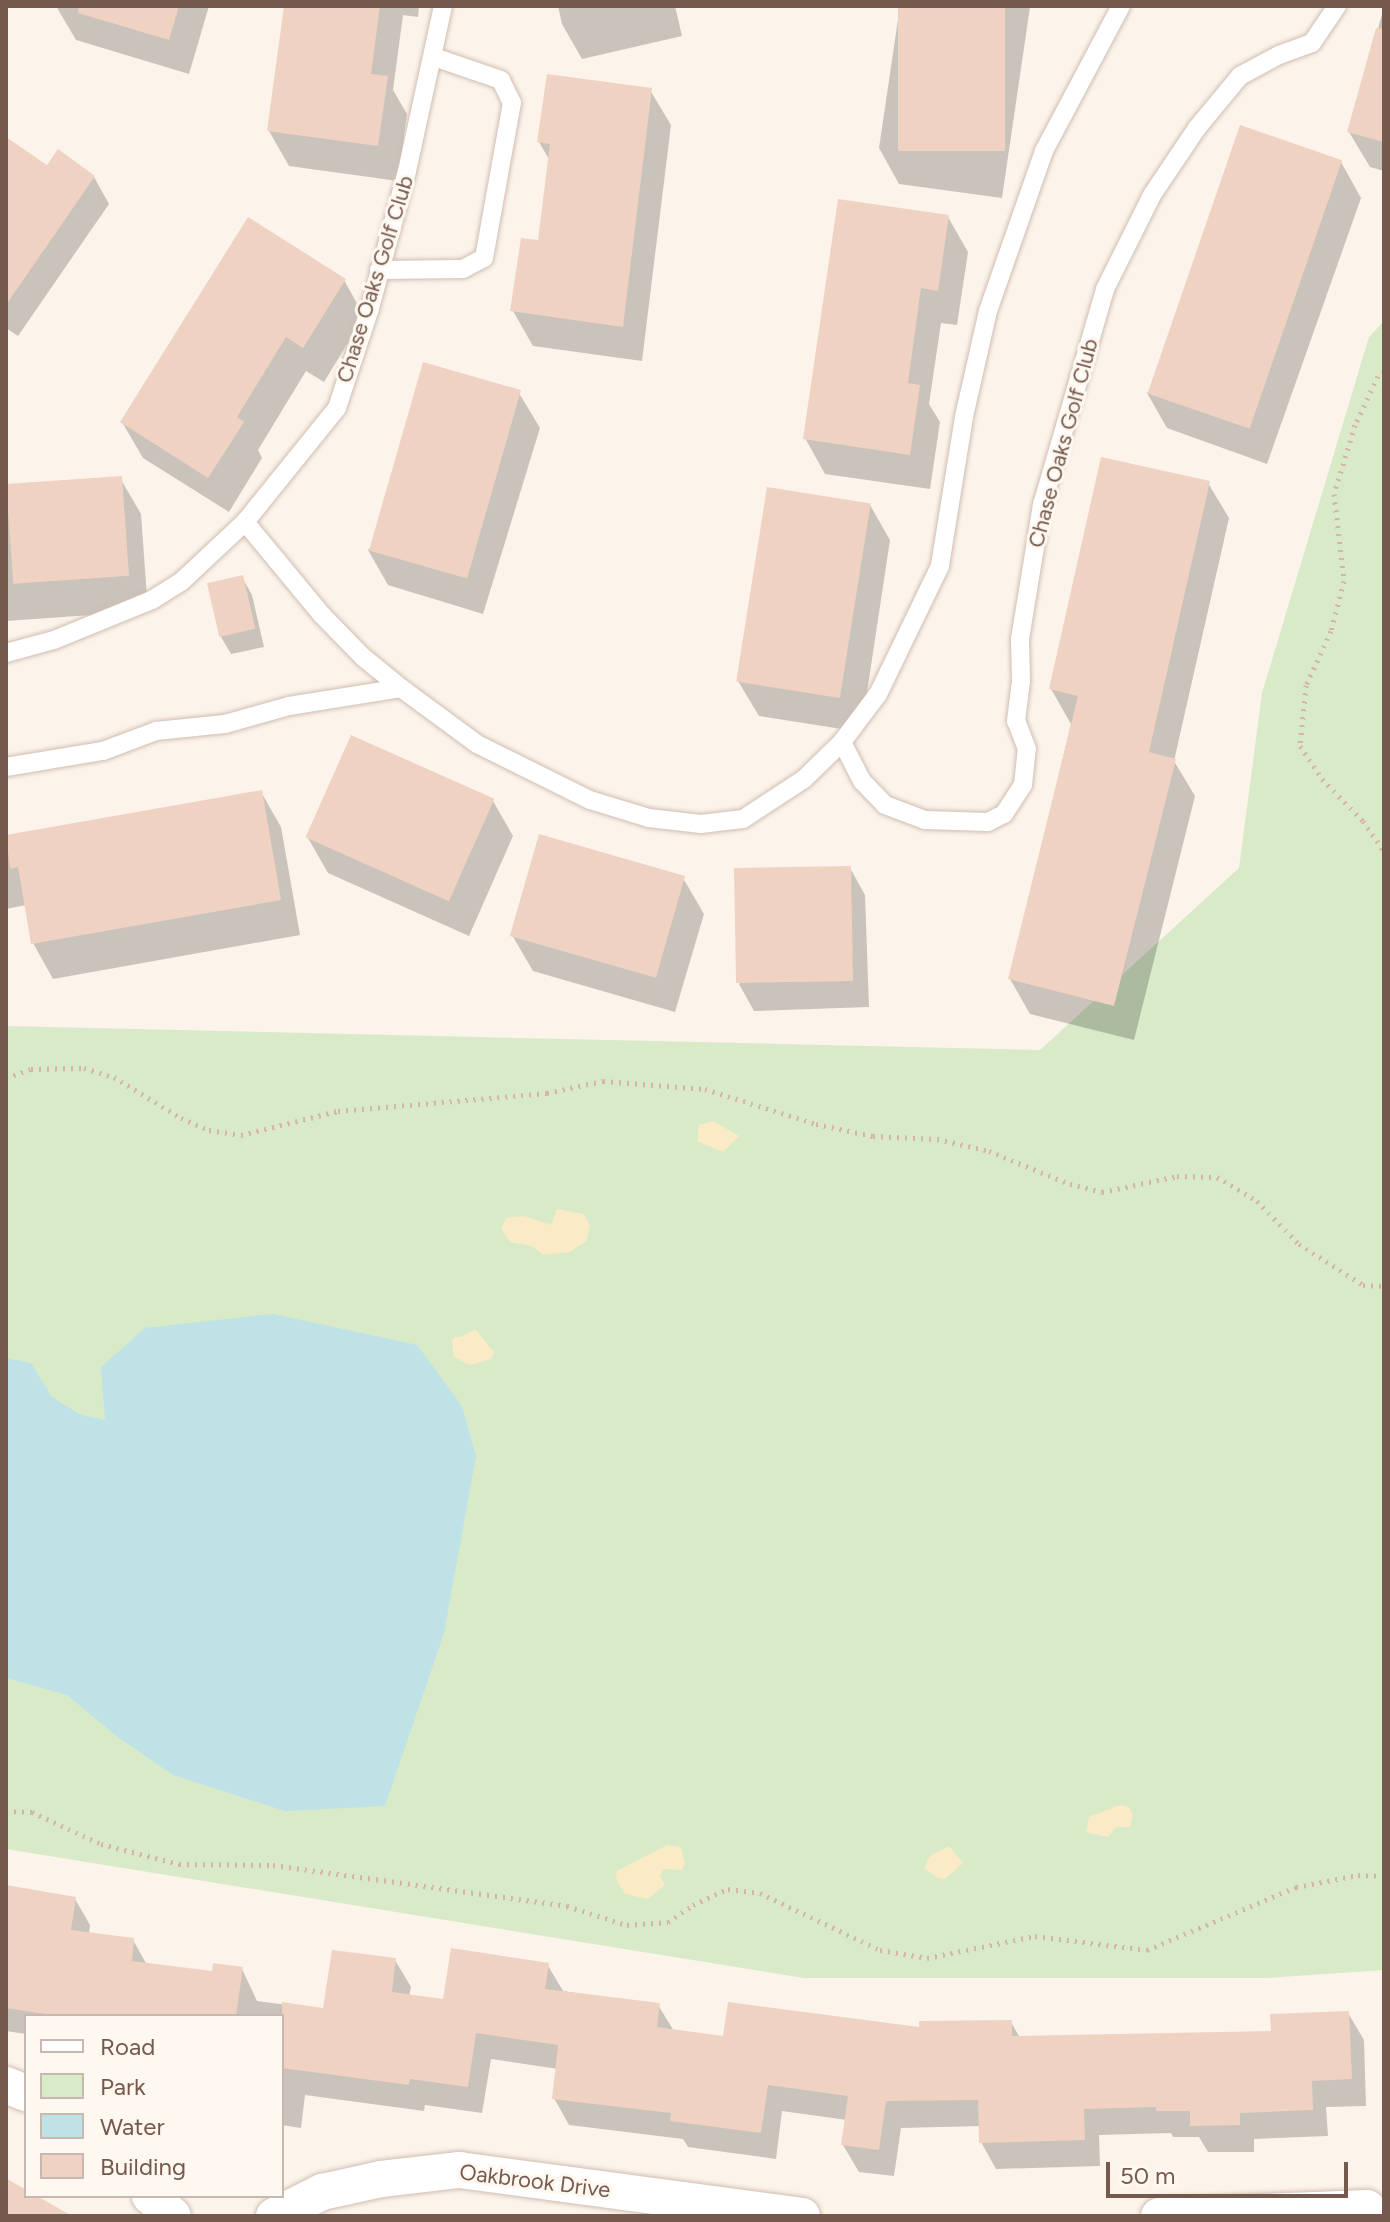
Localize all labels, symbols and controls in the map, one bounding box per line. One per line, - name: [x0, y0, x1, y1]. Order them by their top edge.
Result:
- street label: Chase Oaks Golf Club: [331, 172, 419, 386]
- street label: Chase Oaks Golf Club: [1022, 336, 1104, 550]
- legend: [24, 2014, 284, 2198]
- text: Road: [100, 2032, 155, 2061]
- text: Park: [100, 2072, 146, 2101]
- text: Water: [100, 2112, 165, 2141]
- scale bar: [1110, 2146, 1352, 2196]
- text: Building: [100, 2152, 186, 2181]
- street label: Oakbrook Drive: [458, 2159, 612, 2203]
- text: 50 m: [1120, 2161, 1176, 2190]

